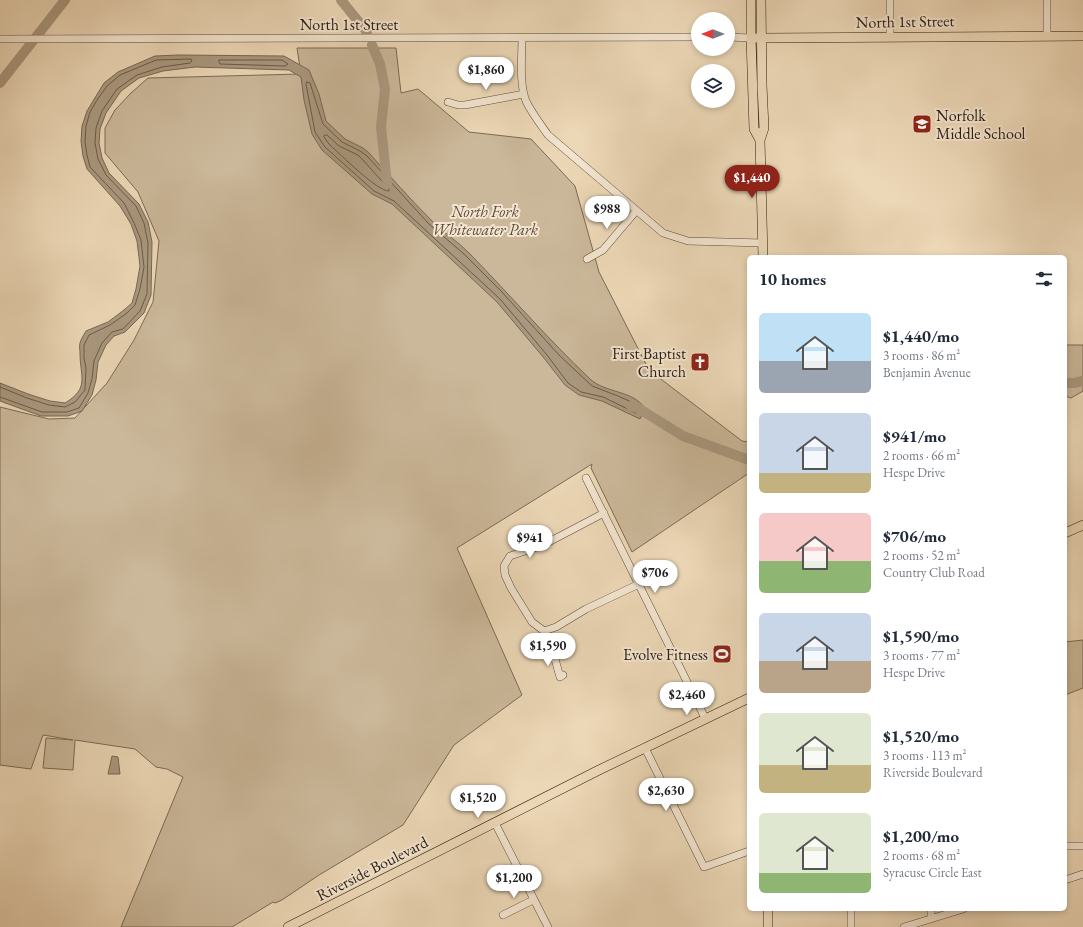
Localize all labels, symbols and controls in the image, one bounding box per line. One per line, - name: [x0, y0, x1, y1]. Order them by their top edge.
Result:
- street label: North 1st Street: [856, 10, 954, 33]
- north arrow: [691, 12, 735, 56]
- map controls: [691, 12, 735, 108]
- street label: North 1st Street: [300, 14, 398, 35]
- pin: $1,860: [453, 57, 519, 91]
- text: $1,860: [468, 61, 504, 78]
- button: layers: [691, 64, 735, 108]
- place label: Norfolk Middle School: [936, 105, 1026, 144]
- school or university icon: Norfolk Middle School: [911, 113, 933, 135]
- pin: $1,440: [719, 165, 785, 199]
- text: $1,440: [734, 169, 770, 186]
- pin: $988: [583, 196, 631, 230]
- text: $988: [594, 200, 620, 217]
- park label: North Fork Whitewater Park: [432, 201, 539, 240]
- text: 10 homes: [759, 268, 826, 290]
- icon: filters: [1033, 268, 1055, 290]
- text: $1,440/mo: [883, 325, 959, 347]
- icon: home: [791, 329, 839, 377]
- place label: First Baptist Church: [612, 343, 686, 382]
- text: 3 rooms · 86 m²: [883, 347, 960, 364]
- church icon: First Baptist Church: [689, 351, 711, 373]
- text: Benjamin Avenue: [883, 364, 971, 381]
- text: $941/mo: [883, 425, 946, 447]
- icon: home: [791, 429, 839, 477]
- text: 2 rooms · 66 m²: [883, 447, 960, 464]
- text: Hespe Drive: [883, 464, 945, 481]
- pin: $941: [506, 525, 554, 559]
- text: $706/mo: [883, 525, 946, 547]
- text: $941: [517, 529, 543, 546]
- icon: home: [791, 529, 839, 577]
- text: 2 rooms · 52 m²: [883, 547, 960, 564]
- pin: $706: [631, 560, 679, 594]
- text: $706: [642, 564, 668, 581]
- text: Country Club Road: [883, 564, 985, 581]
- text: $1,590/mo: [883, 625, 959, 647]
- icon: home: [791, 629, 839, 677]
- pin: $1,590: [515, 633, 581, 667]
- text: $1,590: [530, 637, 566, 654]
- sports icon: Evolve Fitness: [711, 643, 733, 665]
- place label: Evolve Fitness: [623, 644, 708, 665]
- text: 3 rooms · 77 m²: [883, 647, 960, 664]
- text: Hespe Drive: [883, 664, 945, 681]
- pin: $2,460: [654, 682, 720, 716]
- text: $2,460: [669, 686, 705, 703]
- text: $1,520/mo: [883, 725, 959, 747]
- icon: home: [791, 729, 839, 777]
- text: 3 rooms · 113 m²: [883, 747, 967, 764]
- text: Riverside Boulevard: [883, 764, 983, 781]
- pin: $2,630: [633, 778, 699, 812]
- text: $2,630: [648, 782, 684, 799]
- pin: $1,520: [445, 785, 511, 819]
- text: $1,520: [460, 789, 496, 806]
- text: $1,200/mo: [883, 825, 959, 847]
- icon: home: [791, 829, 839, 877]
- street label: Riverside Boulevard: [313, 831, 432, 906]
- text: 2 rooms · 68 m²: [883, 847, 960, 864]
- text: Syracuse Circle East: [883, 864, 982, 881]
- pin: $1,200: [481, 865, 547, 899]
- text: $1,200: [496, 869, 532, 886]

